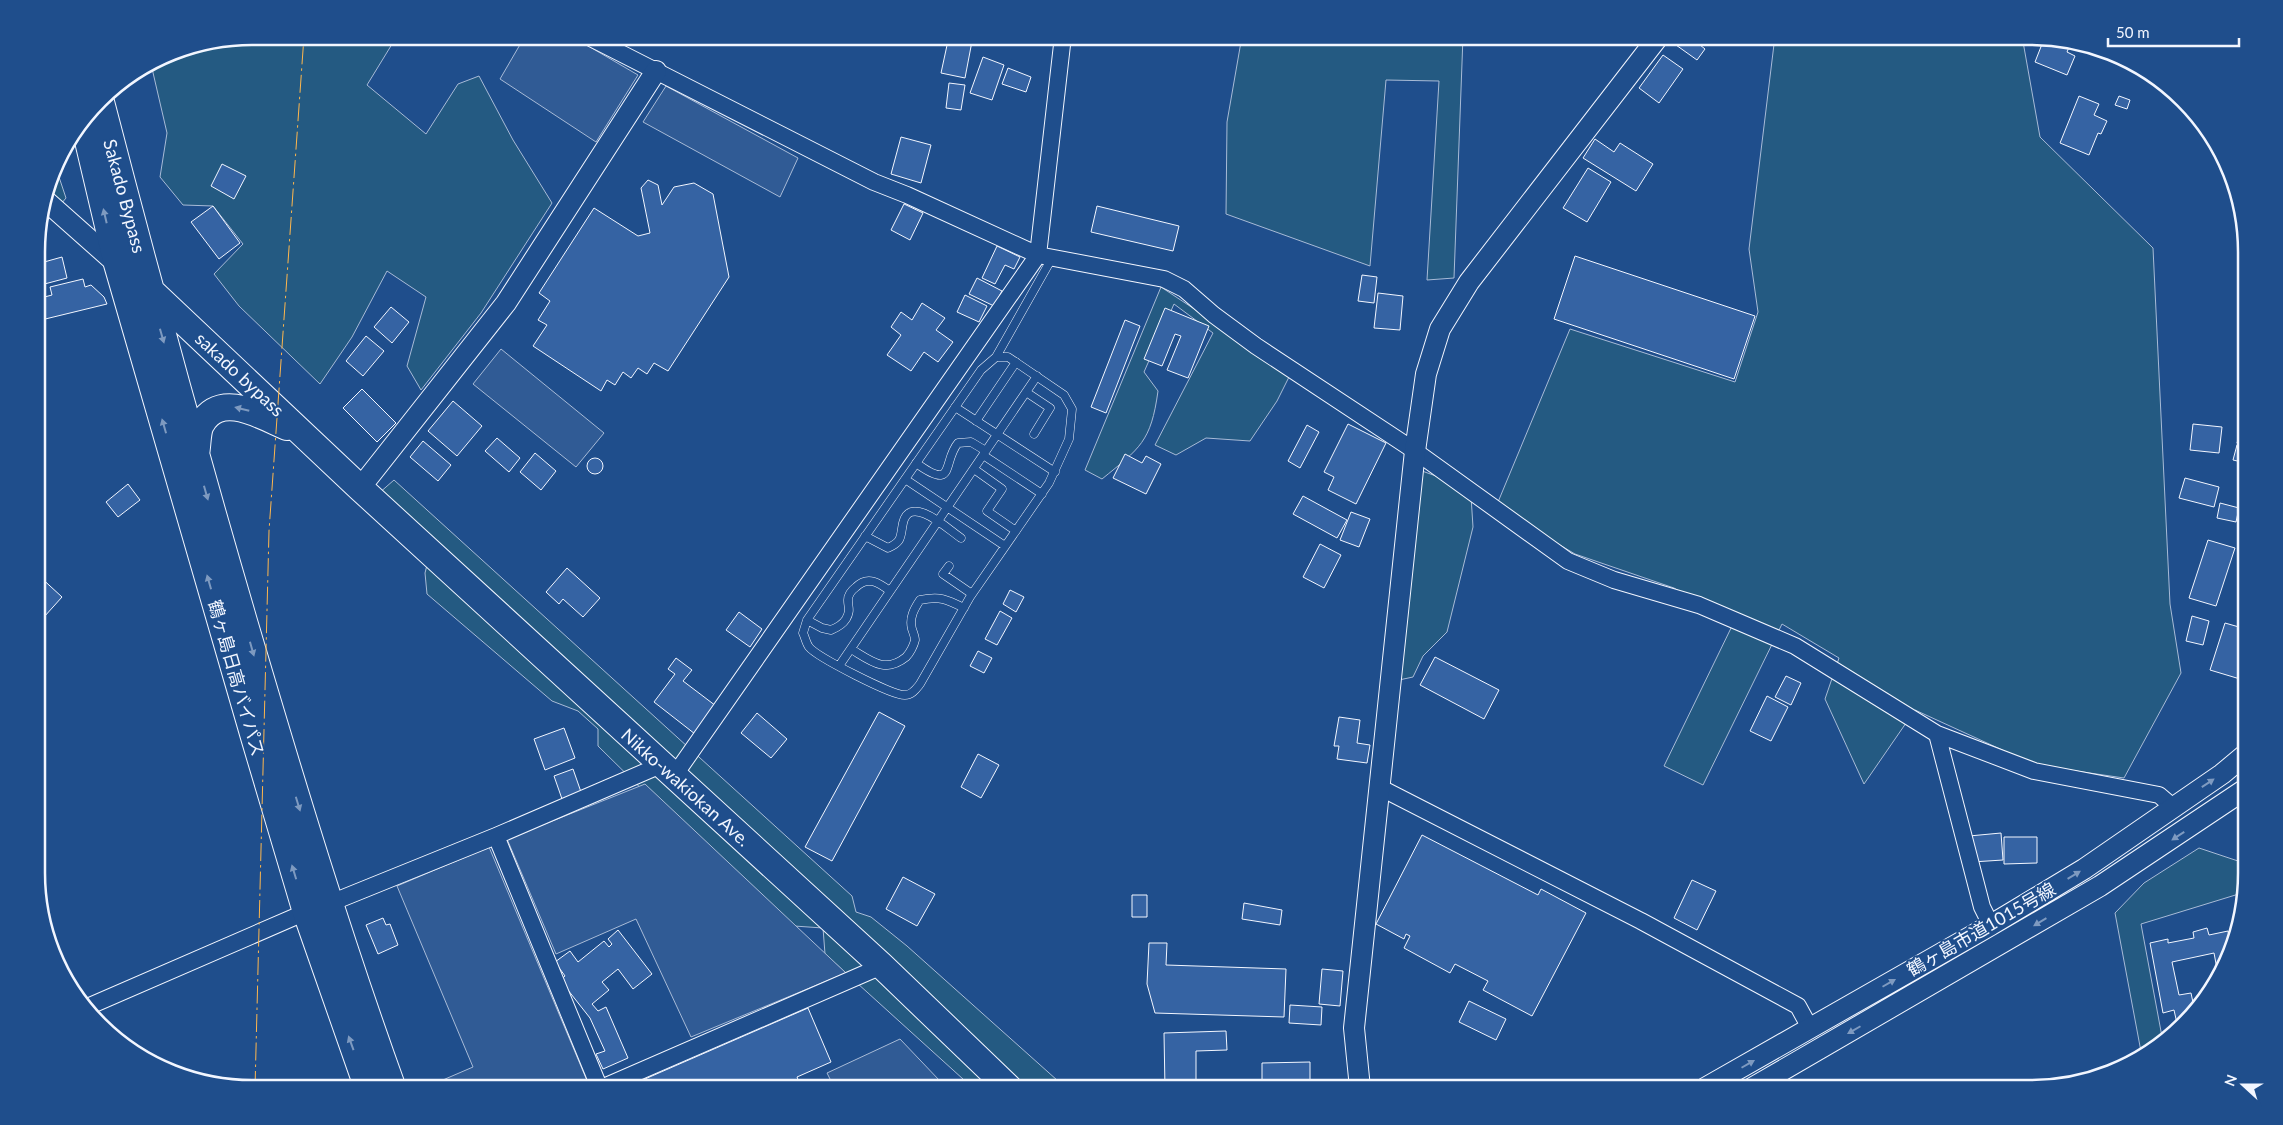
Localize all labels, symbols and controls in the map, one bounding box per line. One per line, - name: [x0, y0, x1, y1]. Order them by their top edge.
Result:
- scale bar: [2108, 15, 2239, 47]
- text: 50 m: [2116, 23, 2150, 41]
- street label: Sakado Bypass: [99, 137, 151, 255]
- one-way arrow: [101, 209, 109, 224]
- street label: sakado bypass: [191, 327, 289, 421]
- one-way arrow: [159, 329, 167, 344]
- one-way arrow: [234, 405, 250, 413]
- one-way arrow: [159, 418, 167, 433]
- one-way arrow: [203, 485, 211, 500]
- one-way arrow: [204, 574, 212, 589]
- street label: 鶴ヶ島日高バイパス: [204, 597, 270, 759]
- one-way arrow: [249, 641, 257, 656]
- street label: Nikko-wakiokan Ave.: [617, 723, 755, 851]
- one-way arrow: [2201, 778, 2215, 788]
- one-way arrow: [295, 797, 303, 812]
- one-way arrow: [2171, 831, 2184, 841]
- one-way arrow: [290, 864, 298, 879]
- one-way arrow: [2068, 870, 2081, 879]
- street label: 鶴ヶ島市道1015号線: [1903, 878, 2059, 980]
- one-way arrow: [2033, 917, 2047, 926]
- one-way arrow: [1882, 979, 1895, 988]
- one-way arrow: [1847, 1025, 1861, 1034]
- one-way arrow: [347, 1035, 355, 1050]
- one-way arrow: [1740, 1060, 1755, 1068]
- north arrow: [2218, 1060, 2268, 1110]
- text: N: [2221, 1072, 2240, 1088]

